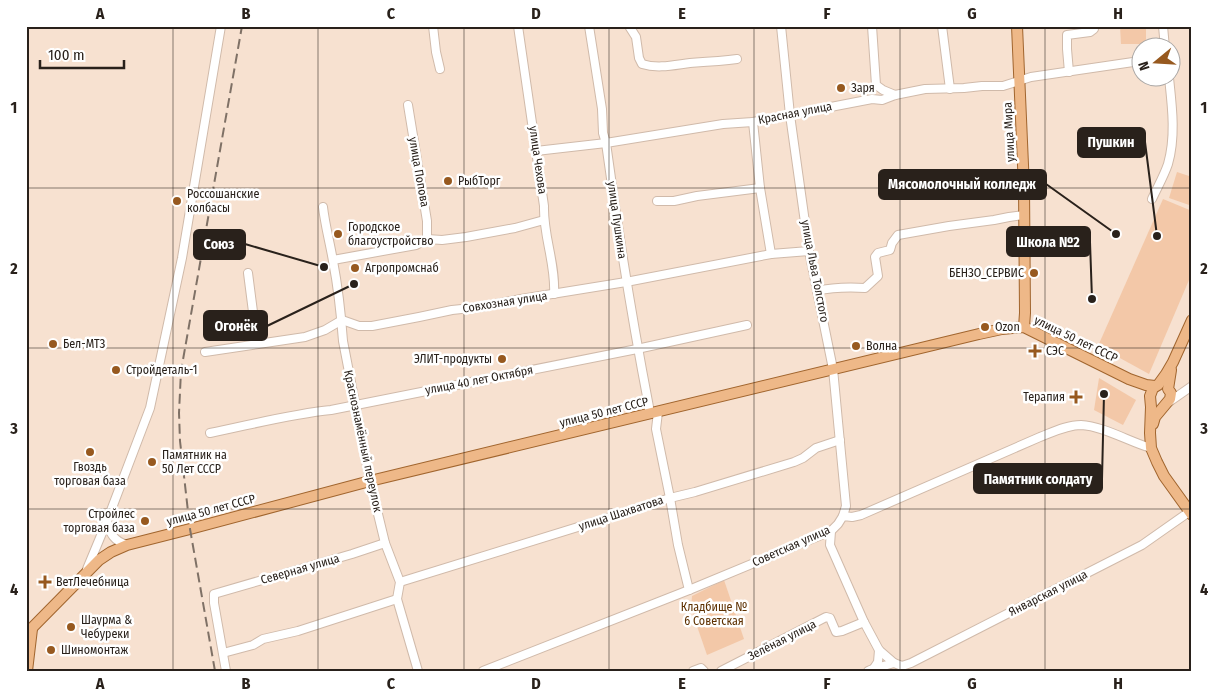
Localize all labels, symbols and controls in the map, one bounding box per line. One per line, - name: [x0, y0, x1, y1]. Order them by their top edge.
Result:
- text: A: [95, 4, 105, 23]
- text: B: [242, 4, 251, 23]
- text: C: [387, 4, 396, 23]
- text: D: [531, 4, 541, 23]
- text: E: [678, 4, 686, 23]
- text: F: [823, 4, 831, 23]
- text: G: [967, 4, 977, 23]
- text: H: [1113, 4, 1123, 23]
- scale bar: [40, 38, 124, 70]
- north arrow: [1130, 38, 1180, 88]
- text: 100 m: [48, 46, 85, 64]
- text: N: [1135, 59, 1153, 72]
- place label: Заря: [851, 81, 875, 95]
- marker: Заря: [835, 82, 847, 94]
- text: 1: [11, 98, 17, 117]
- text: 1: [1201, 98, 1207, 117]
- street label: Красная улица: [757, 99, 833, 127]
- street label: улица Мира: [1000, 102, 1018, 162]
- street label: улица Чехова: [526, 125, 550, 195]
- callout: Пушкин: [1078, 128, 1145, 157]
- text: Пушкин: [1088, 134, 1134, 151]
- street label: улица Попова: [406, 136, 432, 208]
- callout: Мясомолочный колледж: [879, 170, 1046, 199]
- place label: РыбТорг: [458, 174, 501, 188]
- marker: РыбТорг: [442, 175, 454, 187]
- text: Мясомолочный колледж: [888, 176, 1036, 193]
- street label: улица Пушкина: [605, 180, 629, 260]
- place label: Россошанские колбасы: [187, 187, 259, 215]
- marker: Россошанские колбасы: [171, 195, 183, 207]
- street label: улица Льва Толстого: [798, 219, 832, 323]
- place label: Городское благоустройство: [348, 220, 434, 248]
- callout: Школа №2: [1007, 227, 1090, 256]
- marker: Городское благоустройство: [332, 228, 344, 240]
- callout: Союз: [194, 230, 245, 259]
- text: Школа №2: [1016, 234, 1080, 251]
- text: Союз: [204, 236, 234, 253]
- text: 2: [9, 259, 18, 278]
- text: 2: [1199, 259, 1208, 278]
- place label: Агропромснаб: [365, 261, 439, 275]
- marker: Агропромснаб: [349, 262, 361, 274]
- place label: БЕНЗО_СЕРВИС: [949, 266, 1024, 280]
- marker: БЕНЗО_СЕРВИС: [1028, 267, 1040, 279]
- street label: Совхозная улица: [462, 288, 548, 316]
- callout: Огонёк: [204, 311, 267, 340]
- street label: улица 50 лет СССР: [1032, 313, 1120, 365]
- text: Огонёк: [215, 318, 258, 335]
- place label: Ozon: [995, 320, 1020, 334]
- marker: Ozon: [979, 321, 991, 333]
- place label: Бел-МТЗ: [63, 337, 106, 351]
- marker: Бел-МТЗ: [47, 338, 59, 350]
- place label: Волна: [866, 339, 897, 353]
- marker: Волна: [850, 340, 862, 352]
- marker: СЭС: [1028, 344, 1042, 358]
- place label: СЭС: [1046, 344, 1064, 358]
- place label: ЭЛИТ-продукты: [414, 352, 492, 366]
- marker: ЭЛИТ-продукты: [496, 353, 508, 365]
- place label: Стройдеталь-1: [126, 363, 197, 377]
- street label: улица 40 лет Октября: [424, 363, 534, 397]
- marker: Стройдеталь-1: [110, 364, 122, 376]
- street label: Краснознамённый переулок: [341, 369, 385, 514]
- place label: Терапия: [1023, 390, 1065, 404]
- marker: Терапия: [1069, 390, 1083, 404]
- street label: улица 50 лет СССР: [558, 394, 650, 430]
- text: 3: [9, 419, 18, 438]
- text: 3: [1199, 419, 1208, 438]
- marker: Гвоздь торговая база: [84, 446, 96, 458]
- place label: Памятник на 50 Лет СССР: [162, 448, 227, 476]
- marker: Памятник на 50 Лет СССР: [146, 456, 158, 468]
- place label: Гвоздь торговая база: [54, 460, 126, 488]
- callout: Памятник солдату: [974, 464, 1102, 493]
- text: Памятник солдату: [984, 471, 1093, 488]
- street label: улица 50 лет СССР: [165, 491, 257, 529]
- street label: улица Шахватова: [577, 493, 665, 533]
- place label: Стройлес торговая база: [63, 507, 135, 535]
- marker: Стройлес торговая база: [139, 515, 151, 527]
- street label: Советская улица: [750, 523, 832, 569]
- street label: Северная улица: [259, 551, 341, 587]
- street label: Январская улица: [1006, 567, 1090, 619]
- marker: ВетЛечебница: [38, 575, 52, 589]
- place label: ВетЛечебница: [56, 575, 129, 589]
- text: 4: [10, 580, 18, 599]
- text: 4: [1200, 580, 1208, 599]
- park label: Кладбище № 6 Советская: [681, 600, 747, 628]
- place label: Шаурма & Чебуреки: [81, 613, 132, 641]
- street label: Зелёная улица: [746, 617, 819, 663]
- marker: Шаурма & Чебуреки: [65, 621, 77, 633]
- place label: Шиномонтаж: [61, 643, 128, 657]
- marker: Шиномонтаж: [45, 644, 57, 656]
- text: A: [95, 674, 105, 693]
- text: B: [242, 674, 251, 693]
- text: C: [387, 674, 396, 693]
- text: D: [531, 674, 541, 693]
- text: E: [678, 674, 686, 693]
- text: F: [823, 674, 831, 693]
- text: G: [967, 674, 977, 693]
- text: H: [1113, 674, 1123, 693]

